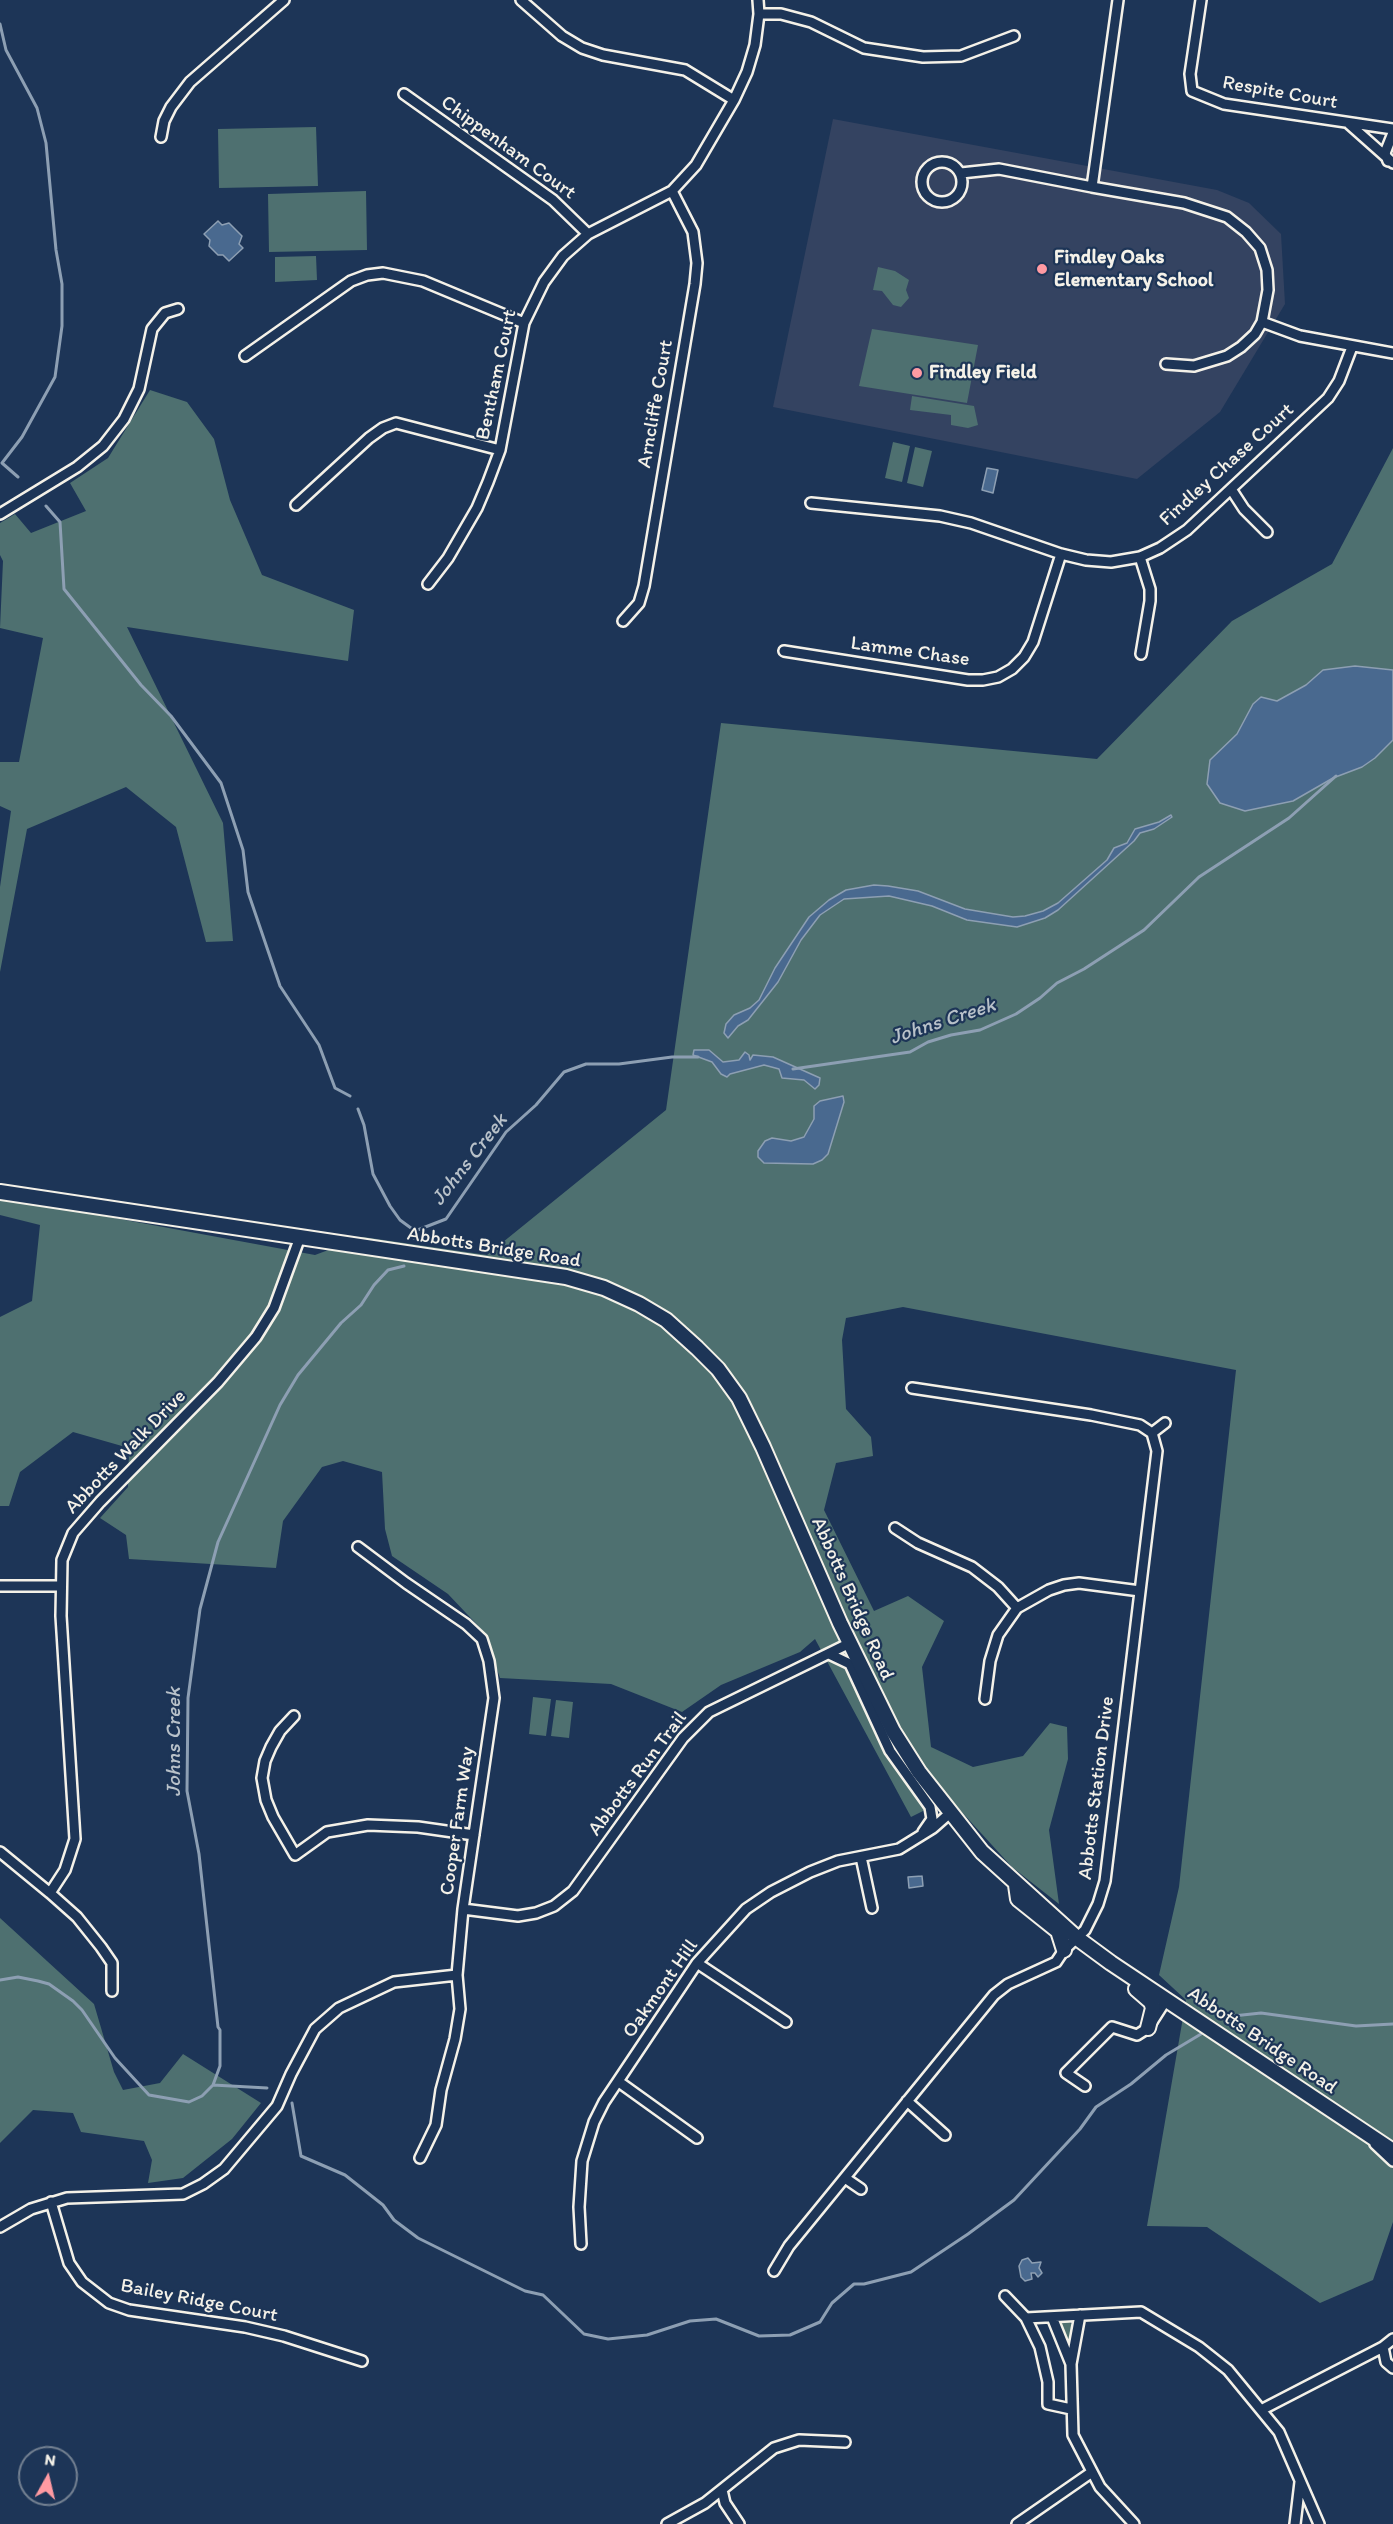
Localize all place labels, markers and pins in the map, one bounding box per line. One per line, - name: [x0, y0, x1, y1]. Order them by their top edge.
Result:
- place label: Findley Oaks Elementary School: [1054, 246, 1213, 293]
- marker: Findley Oaks Elementary School: [1035, 262, 1049, 276]
- place label: Findley Field: [929, 361, 1037, 385]
- marker: Findley Field: [910, 366, 924, 380]

